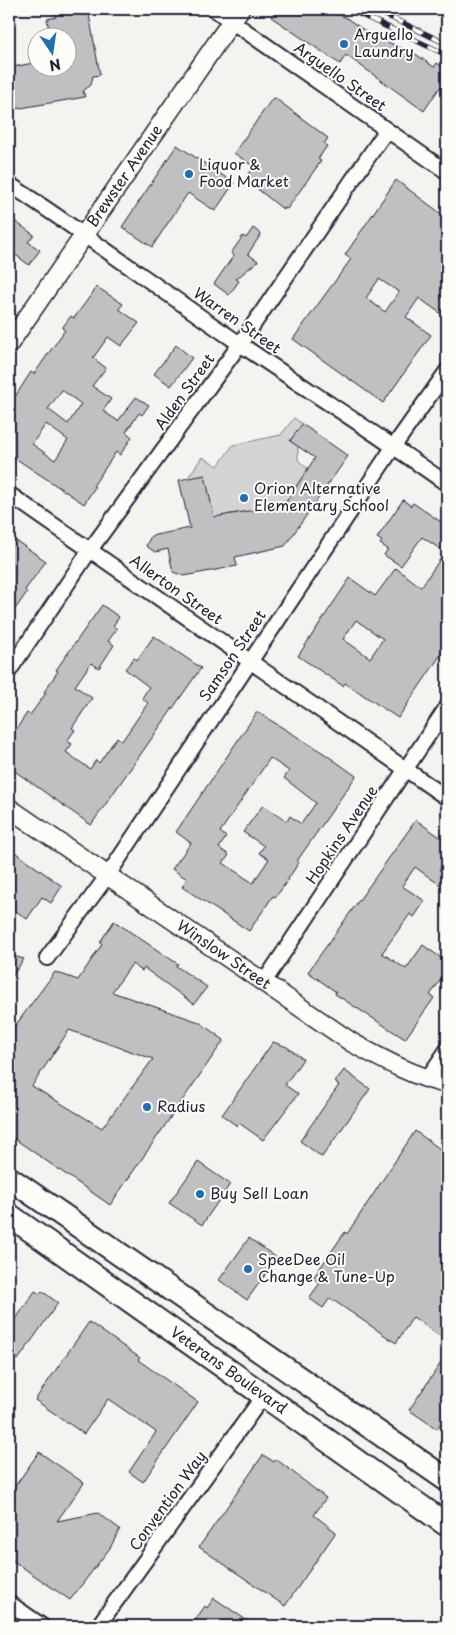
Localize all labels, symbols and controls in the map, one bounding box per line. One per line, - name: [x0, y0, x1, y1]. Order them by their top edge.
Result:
- place label: Arguello Laundry: [354, 22, 414, 62]
- north arrow: [28, 28, 78, 78]
- street label: Arguello Street: [290, 35, 392, 116]
- marker: Arguello Laundry: [338, 38, 350, 50]
- text: N: [47, 54, 63, 77]
- street label: Brewster Avenue: [80, 119, 167, 231]
- place label: Liquor & Food Market: [199, 152, 289, 192]
- marker: Liquor & Food Market: [183, 168, 195, 180]
- street label: Warren Street: [189, 281, 286, 359]
- street label: Alden Street: [148, 348, 219, 434]
- place label: Orion Alternative Elementary School: [254, 476, 389, 516]
- marker: Orion Alternative Elementary School: [238, 492, 250, 504]
- street label: Allerton Street: [126, 548, 228, 629]
- street label: Samson Street: [193, 605, 271, 705]
- street label: Hopkins Avenue: [299, 780, 382, 888]
- street label: Winslow Street: [173, 913, 276, 994]
- place label: Radius: [157, 1094, 205, 1117]
- marker: Radius: [141, 1101, 153, 1113]
- place label: Buy Sell Loan: [210, 1181, 309, 1204]
- marker: Buy Sell Loan: [194, 1188, 206, 1200]
- place label: SpeeDee Oil Change & Tune-Up: [258, 1247, 395, 1287]
- marker: SpeeDee Oil Change & Tune-Up: [242, 1263, 254, 1275]
- street label: Veterans Boulevard: [166, 1320, 293, 1419]
- street label: Convention Way: [123, 1445, 211, 1555]

